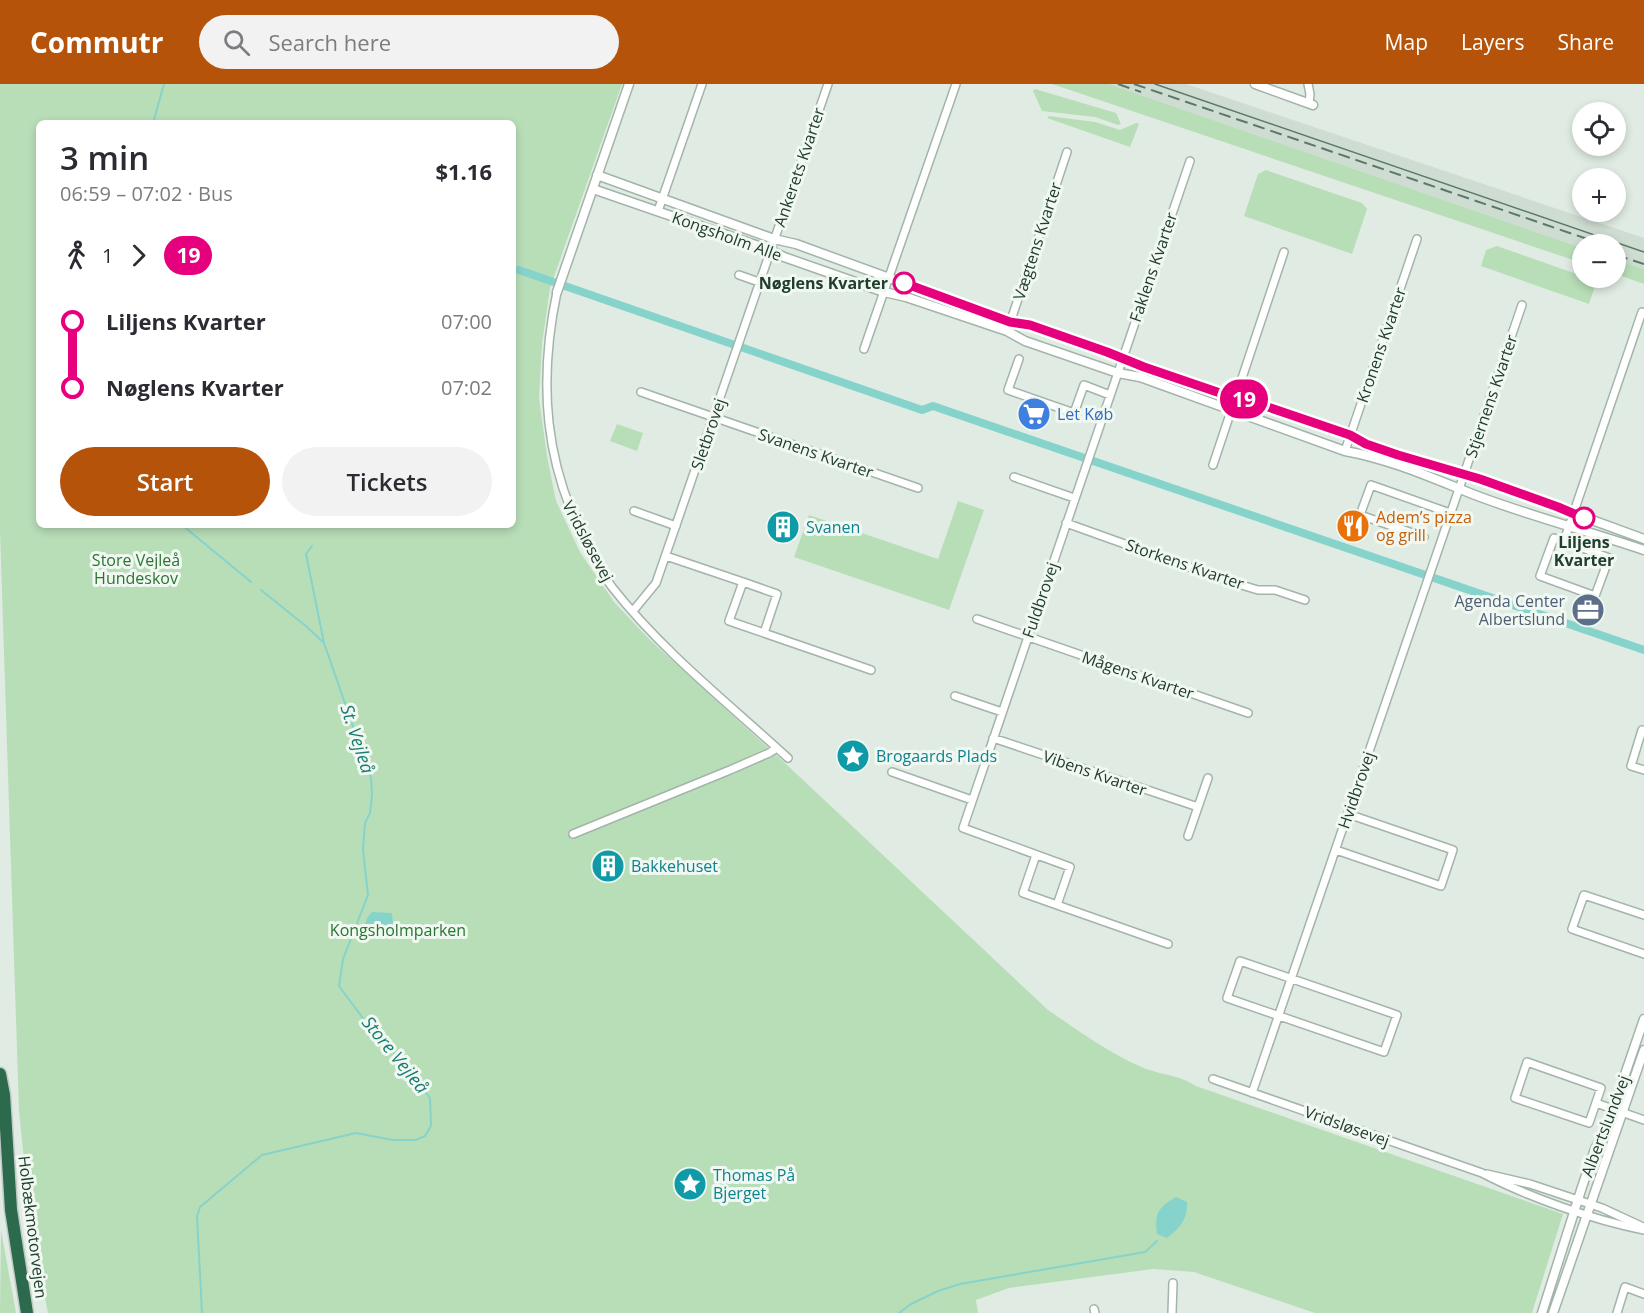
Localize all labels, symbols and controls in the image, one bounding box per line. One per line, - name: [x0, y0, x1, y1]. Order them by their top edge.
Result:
- search box: [199, 15, 619, 69]
- text: Commutr: [30, 23, 163, 61]
- icon: search: [220, 26, 253, 59]
- text: Search here: [268, 27, 391, 57]
- text: Map: [1385, 28, 1428, 56]
- text: Layers: [1461, 28, 1525, 56]
- text: Share: [1558, 28, 1614, 56]
- map controls: [1572, 102, 1626, 288]
- button: locate: [1572, 102, 1626, 156]
- street label: Ankerets Kvarter: [768, 104, 830, 230]
- text: 3 min: [60, 135, 149, 180]
- text: $1.16: [435, 156, 492, 186]
- button: +: [1572, 168, 1626, 222]
- street label: Vægtens Kvarter: [1008, 179, 1067, 303]
- text: 06:59 – 07:02 · Bus: [60, 180, 233, 207]
- street label: Kongsholm Alle: [669, 206, 785, 266]
- street label: Faklens Kvarter: [1124, 209, 1182, 325]
- button: −: [1572, 234, 1626, 288]
- icon: walk: [60, 239, 93, 272]
- icon: forward: [122, 239, 155, 272]
- text: 19: [176, 241, 200, 269]
- text: 1: [102, 242, 113, 269]
- place label: Nøglens Kvarter: [759, 272, 888, 294]
- marker: Nøglens Kvarter: [893, 272, 915, 294]
- street label: Kronens Kvarter: [1351, 284, 1411, 406]
- text: Liljens Kvarter: [106, 306, 266, 336]
- text: 07:00: [441, 308, 492, 335]
- street label: Stjernens Kvarter: [1460, 331, 1523, 461]
- text: Nøglens Kvarter: [106, 372, 284, 402]
- text: 07:02: [441, 374, 492, 401]
- line badge: 19: [1217, 380, 1271, 418]
- text: 19: [1232, 385, 1256, 413]
- street label: Sletbrovej: [685, 395, 731, 473]
- supermarket icon: Let Køb: [1016, 396, 1052, 432]
- place label: Let Køb: [1057, 403, 1113, 425]
- street label: Svanens Kvarter: [755, 423, 877, 483]
- button: Start: [60, 447, 270, 516]
- button: Tickets: [282, 447, 492, 516]
- street label: Vridsløsevej: [557, 497, 619, 585]
- place label: Adem’s pizza og grill: [1376, 506, 1472, 546]
- marker: Liljens Kvarter: [1573, 507, 1595, 529]
- restaurant icon: Adem’s pizza og grill: [1335, 508, 1371, 544]
- building icon: Svanen: [765, 509, 801, 545]
- place label: Svanen: [806, 516, 860, 538]
- place label: Liljens Kvarter: [1554, 531, 1614, 571]
- street label: Storkens Kvarter: [1123, 533, 1248, 595]
- park label: Store Vejleå Hundeskov: [92, 549, 180, 589]
- street label: Fuldbrovej: [1017, 559, 1063, 641]
- place label: Agenda Center Albertslund: [1454, 590, 1565, 630]
- office icon: Agenda Center Albertslund: [1570, 592, 1606, 628]
- street label: Mågens Kvarter: [1079, 646, 1197, 705]
- water label: St. Vejleå: [336, 701, 380, 776]
- place icon: Brogaards Plads: [835, 738, 871, 774]
- place label: Brogaards Plads: [876, 745, 997, 767]
- street label: Vibens Kvarter: [1040, 745, 1150, 801]
- street label: Hvidbrovej: [1332, 748, 1380, 832]
- building icon: Bakkehuset: [590, 848, 626, 884]
- place label: Bakkehuset: [631, 855, 718, 877]
- park label: Kongsholmparken: [330, 919, 466, 941]
- water label: Store Vejleå: [357, 1011, 434, 1098]
- street label: Albertslundvej: [1576, 1072, 1634, 1180]
- street label: Vridsløsevej: [1302, 1100, 1392, 1152]
- street label: Holbækmotorvejen: [13, 1154, 53, 1300]
- place label: Thomas På Bjerget: [713, 1164, 795, 1204]
- place icon: Thomas På Bjerget: [672, 1166, 708, 1202]

